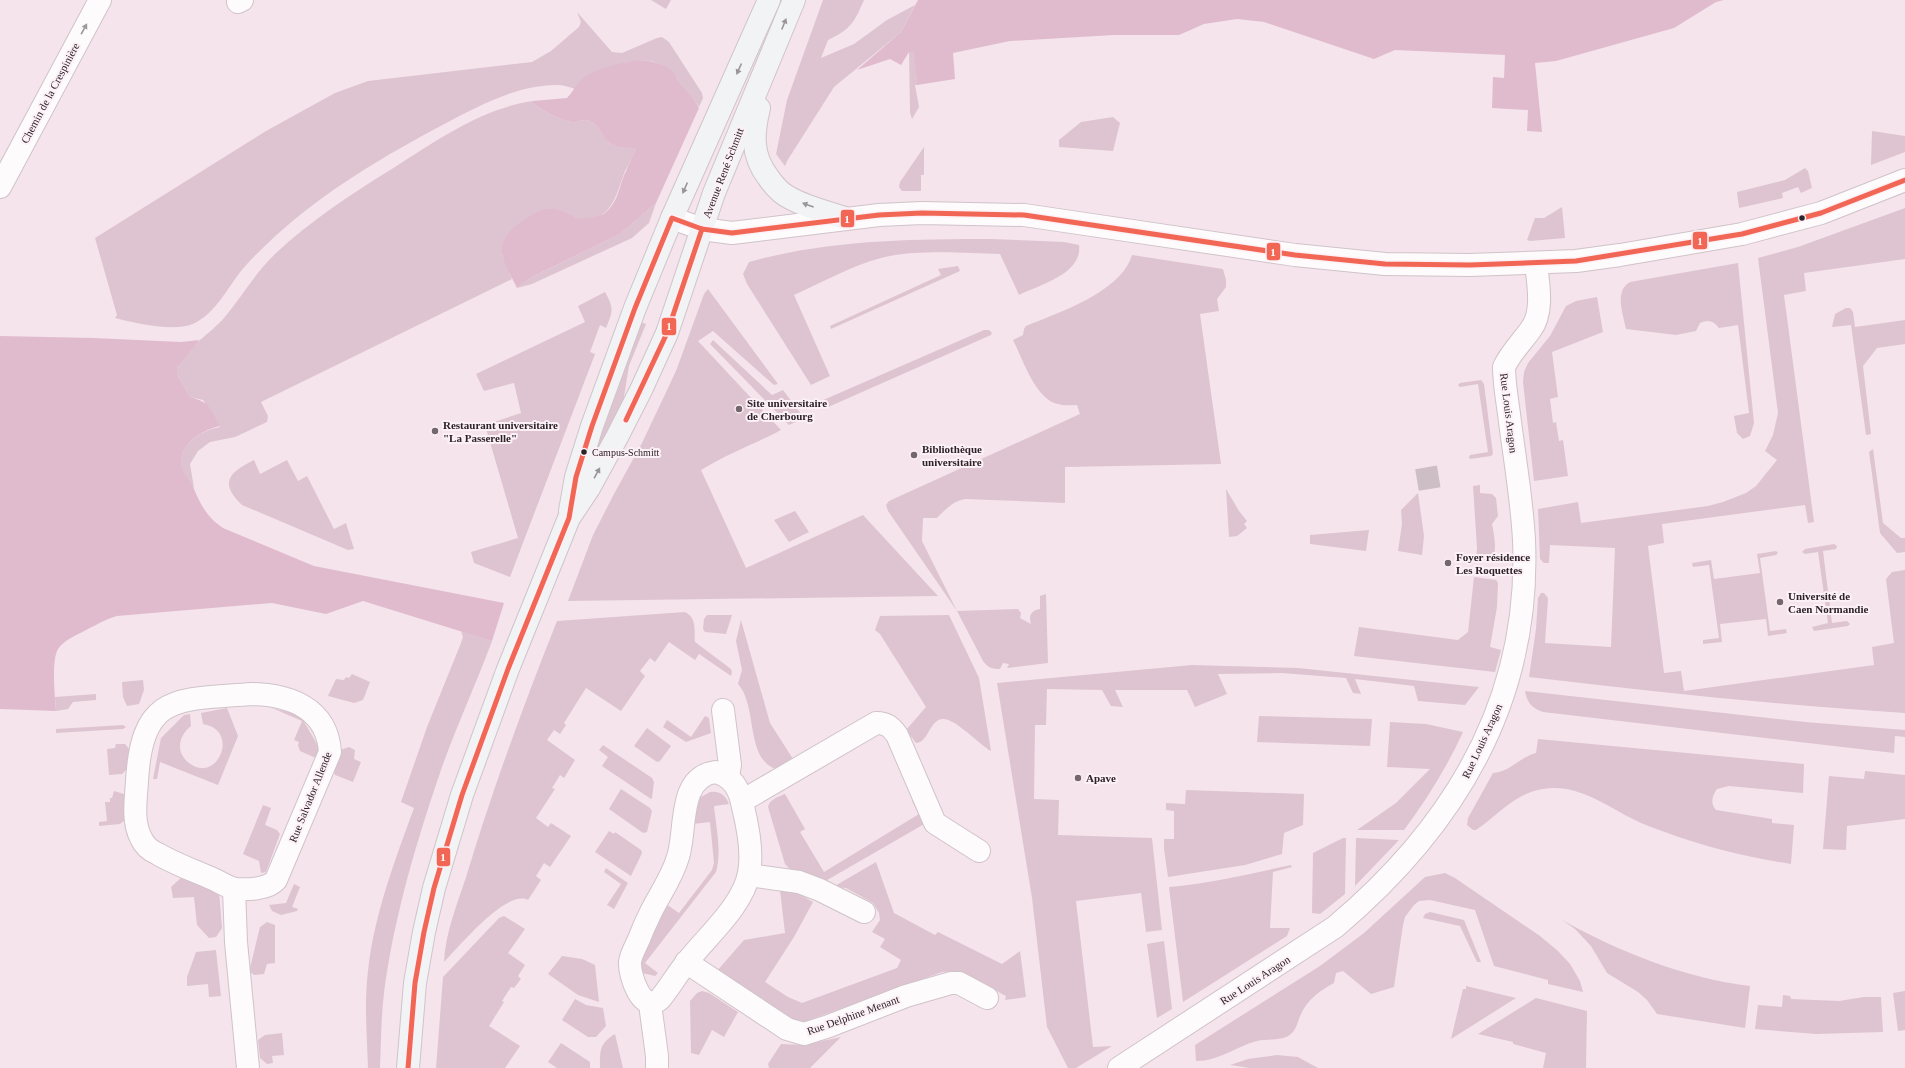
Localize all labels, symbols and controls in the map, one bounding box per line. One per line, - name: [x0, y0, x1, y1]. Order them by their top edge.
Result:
- one-way arrow: [781, 18, 787, 29]
- one-way arrow: [81, 23, 87, 35]
- street label: Chemin de la Crespinière: [18, 41, 82, 145]
- one-way arrow: [736, 63, 742, 75]
- street label: Avenue René Schmitt: [700, 126, 746, 220]
- one-way arrow: [682, 182, 688, 194]
- one-way arrow: [801, 202, 813, 208]
- line badge: 1: [840, 209, 855, 228]
- text: 1: [844, 213, 850, 225]
- unlabelled marker: [1797, 213, 1807, 223]
- line badge: 1: [1692, 231, 1708, 250]
- text: 1: [1697, 235, 1703, 247]
- line badge: 1: [1266, 242, 1281, 261]
- text: 1: [1270, 246, 1276, 258]
- line badge: 1: [661, 317, 677, 336]
- text: 1: [666, 320, 672, 332]
- street label: Rue Louis Aragon: [1498, 372, 1520, 454]
- place label: Site universitaire de Cherbourg: [747, 397, 827, 422]
- marker: Site universitaire de Cherbourg: [734, 404, 744, 414]
- place label: Restaurant universitaire "La Passerelle": [443, 419, 558, 444]
- marker: Restaurant universitaire "La Passerelle": [430, 426, 440, 436]
- place label: Bibliothèque universitaire: [922, 443, 982, 468]
- marker: Campus-Schmitt: [579, 447, 589, 457]
- place label: Campus-Schmitt: [592, 447, 659, 458]
- marker: Bibliothèque universitaire: [909, 450, 919, 460]
- one-way arrow: [594, 467, 601, 479]
- place label: Foyer résidence Les Roquettes: [1456, 551, 1530, 576]
- marker: Foyer résidence Les Roquettes: [1443, 558, 1453, 568]
- place label: Université de Caen Normandie: [1788, 590, 1868, 615]
- marker: Université de Caen Normandie: [1775, 597, 1785, 607]
- street label: Rue Louis Aragon: [1460, 701, 1505, 780]
- street label: Rue Salvador Allende: [286, 750, 334, 844]
- place label: Apave: [1086, 772, 1116, 784]
- marker: Apave: [1073, 773, 1083, 783]
- line badge: 1: [436, 847, 451, 867]
- text: 1: [440, 851, 446, 863]
- street label: Rue Louis Aragon: [1218, 953, 1293, 1007]
- street label: Rue Delphine Menant: [805, 993, 901, 1037]

